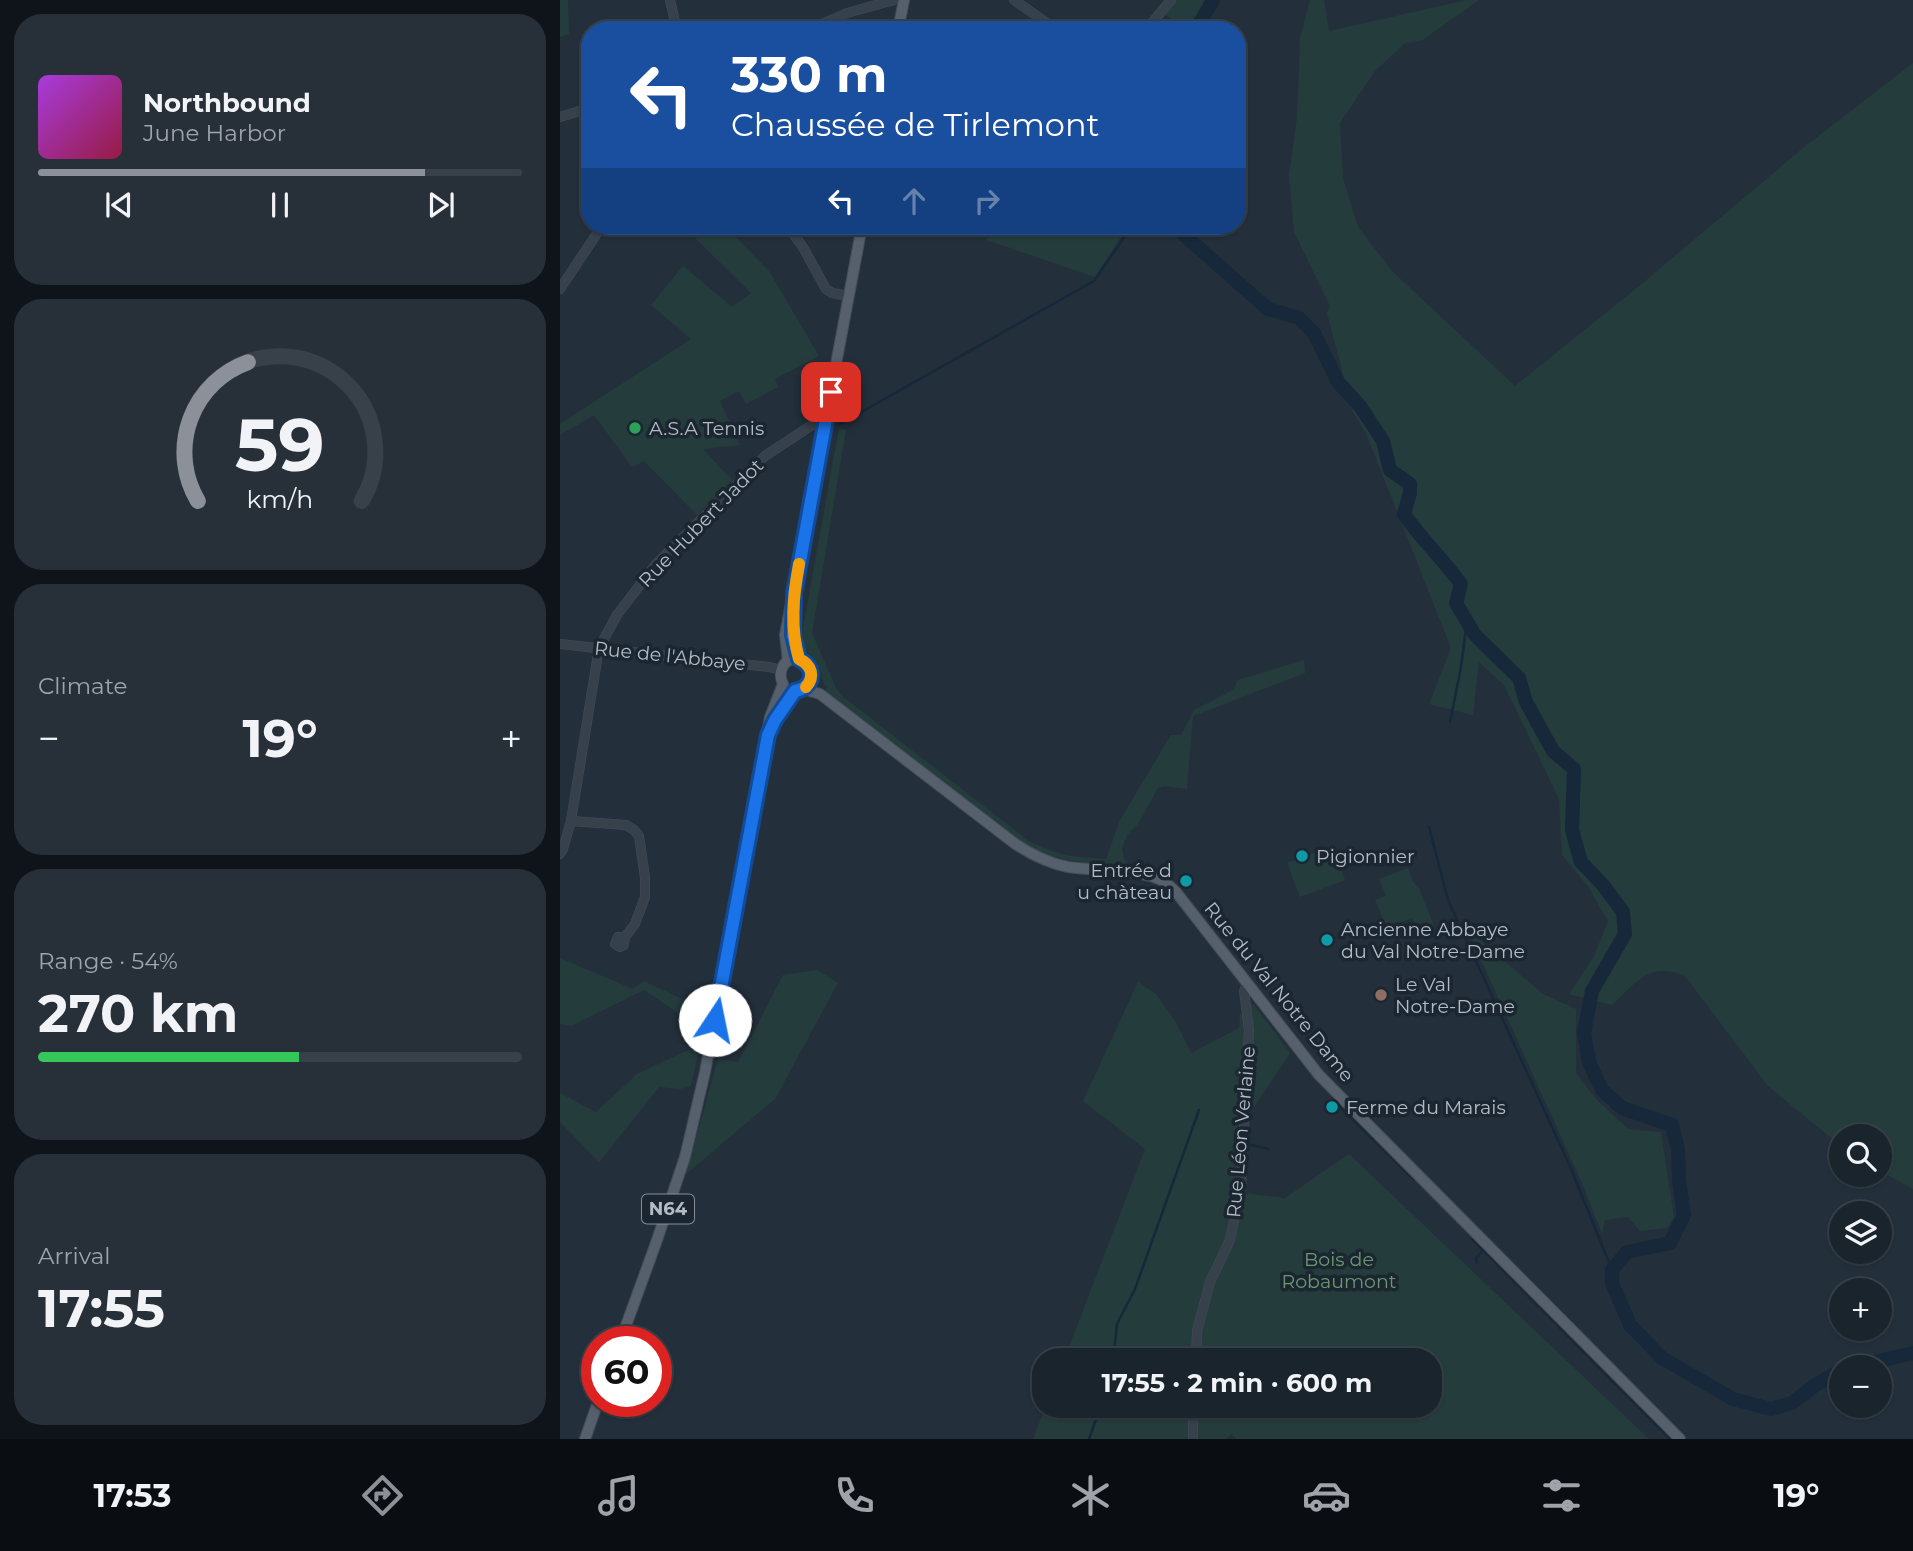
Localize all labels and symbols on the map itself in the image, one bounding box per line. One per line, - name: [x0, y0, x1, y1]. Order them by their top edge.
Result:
- pin: [801, 362, 861, 422]
- place label: A.S.A Tennis: [649, 417, 764, 440]
- marker: A.S.A Tennis: [627, 420, 643, 436]
- street label: Rue Hubert Jadot: [634, 454, 768, 592]
- street label: Rue de l'Abbaye: [593, 637, 747, 675]
- place label: Pigionnier: [1316, 845, 1415, 868]
- marker: Pigionnier: [1294, 848, 1310, 864]
- place label: Entrée d u chàteau: [1077, 859, 1172, 904]
- marker: Entrée d u chàteau: [1178, 873, 1194, 889]
- street label: Rue du Val Notre Dame: [1199, 898, 1359, 1086]
- place label: Ancienne Abbaye du Val Notre-Dame: [1341, 918, 1525, 963]
- marker: Ancienne Abbaye du Val Notre-Dame: [1319, 932, 1335, 948]
- place label: Le Val Notre-Dame: [1395, 973, 1515, 1018]
- position arrow: [678, 983, 752, 1057]
- marker: Le Val Notre-Dame: [1373, 987, 1389, 1003]
- street label: Rue Léon Verlaine: [1222, 1045, 1260, 1219]
- place label: Ferme du Marais: [1346, 1096, 1506, 1119]
- marker: Ferme du Marais: [1324, 1099, 1340, 1115]
- road number: N64: [642, 1194, 694, 1224]
- park label: Bois de Robaumont: [1281, 1248, 1397, 1293]
- speed limit sign: 60: [581, 1326, 672, 1417]

